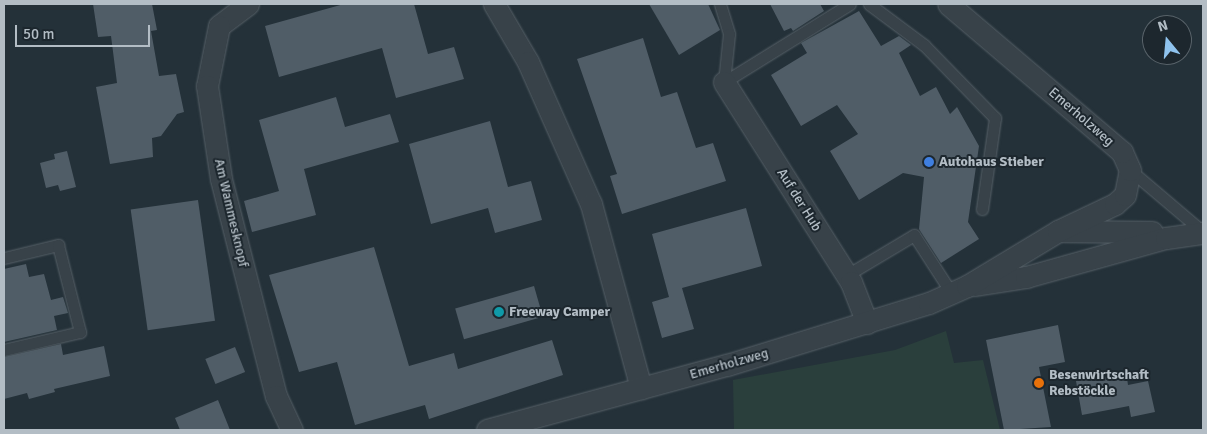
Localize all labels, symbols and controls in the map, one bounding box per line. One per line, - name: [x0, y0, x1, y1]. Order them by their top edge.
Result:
- scale bar: [18, 15, 152, 47]
- north arrow: [1142, 15, 1192, 65]
- text: N: [1156, 17, 1170, 36]
- text: 50 m: [23, 25, 54, 43]
- street label: Emerholzweg: [1045, 84, 1117, 150]
- place label: Autohaus Stieber: [939, 154, 1044, 170]
- marker: Autohaus Stieber: [923, 156, 935, 168]
- street label: Am Wammesknopf: [210, 157, 252, 269]
- street label: Auf der Hub: [773, 165, 825, 235]
- place label: Freeway Camper: [509, 304, 610, 320]
- marker: Freeway Camper: [493, 306, 505, 318]
- street label: Emerholzweg: [688, 345, 770, 383]
- place label: Besenwirtschaft Rebstöckle: [1049, 367, 1149, 400]
- marker: Besenwirtschaft Rebstöckle: [1033, 377, 1045, 389]

